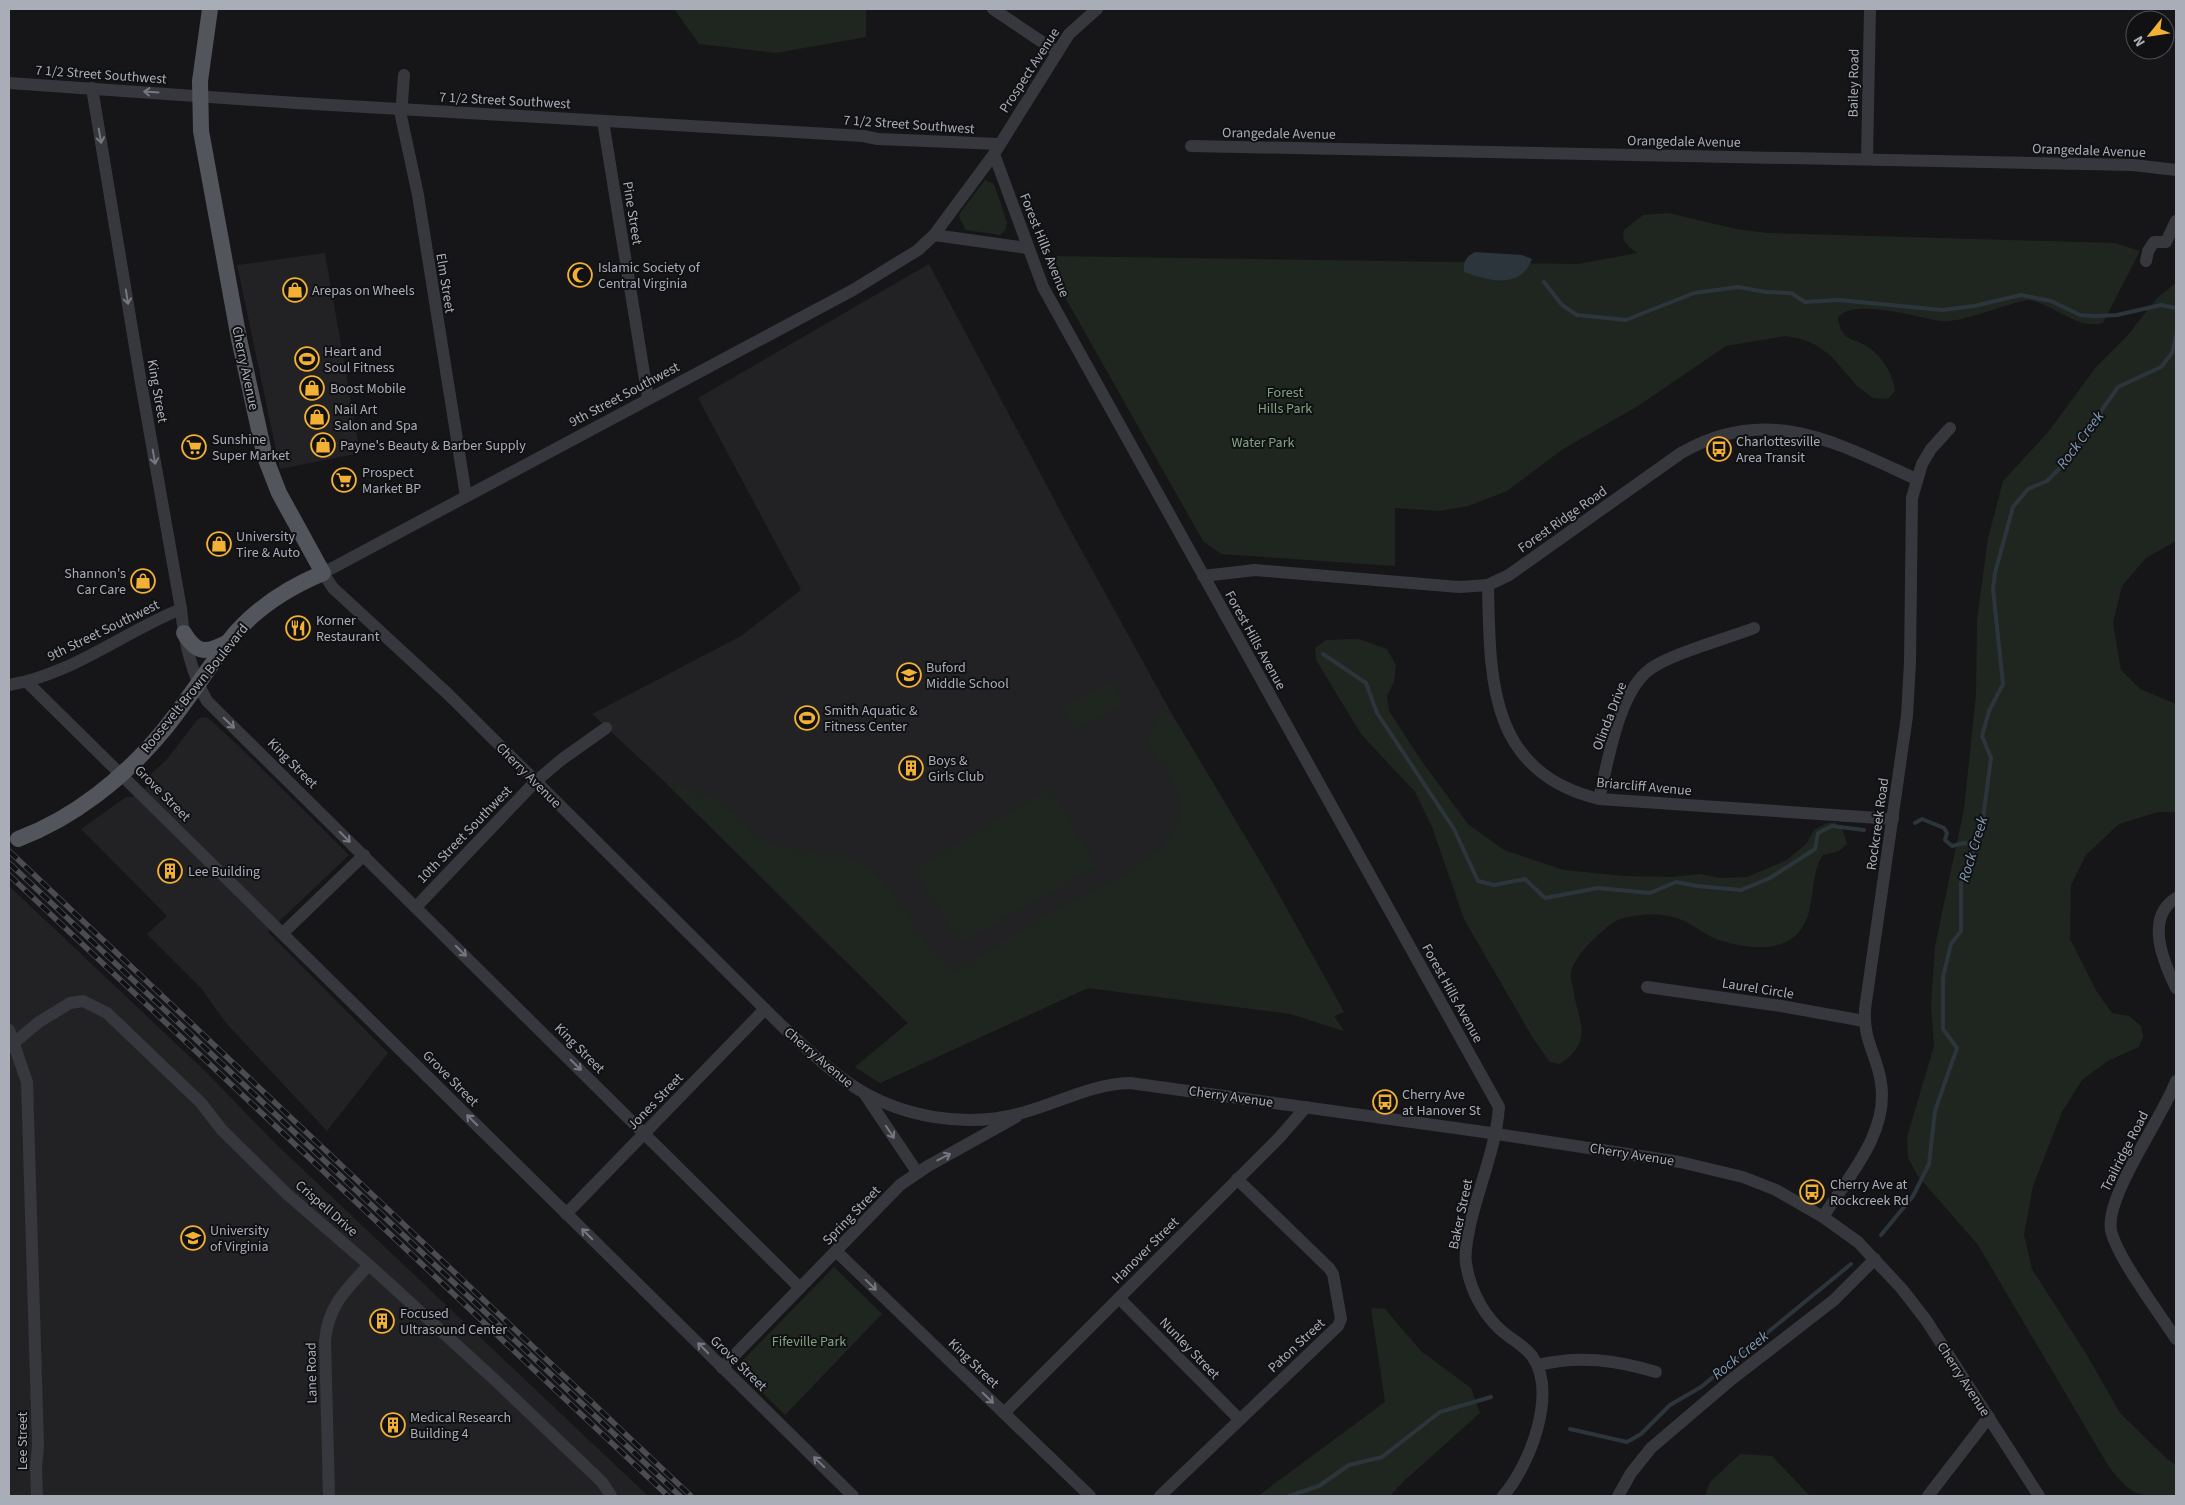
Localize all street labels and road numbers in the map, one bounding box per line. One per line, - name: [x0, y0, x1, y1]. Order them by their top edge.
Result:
- street label: Prospect Avenue: [995, 24, 1065, 117]
- street label: Bailey Road: [1843, 48, 1865, 118]
- street label: 7 1/2 Street Southwest: [35, 60, 168, 90]
- street label: 7 1/2 Street Southwest: [439, 88, 571, 114]
- street label: 7 1/2 Street Southwest: [843, 110, 976, 140]
- street label: Orangedale Avenue: [1222, 123, 1336, 145]
- street label: Orangedale Avenue: [1627, 131, 1741, 153]
- street label: Orangedale Avenue: [2032, 139, 2146, 163]
- street label: Pine Street: [617, 180, 647, 247]
- street label: Forest Hills Avenue: [1014, 190, 1074, 300]
- street label: Elm Street: [430, 252, 460, 315]
- street label: Cherry Avenue: [226, 325, 264, 412]
- street label: 9th Street Southwest: [566, 357, 683, 432]
- street label: King Street: [142, 358, 172, 425]
- street label: Forest Ridge Road: [1514, 482, 1611, 558]
- street label: Forest Hills Avenue: [1220, 587, 1291, 694]
- street label: 9th Street Southwest: [44, 595, 163, 667]
- street label: Roosevelt Brown Boulevard: [136, 620, 253, 758]
- street label: Olinda Drive: [1588, 679, 1632, 754]
- street label: King Street: [263, 734, 322, 794]
- street label: Cherry Avenue: [491, 739, 565, 813]
- street label: Grove Street: [130, 761, 195, 826]
- street label: Briarcliff Avenue: [1595, 773, 1693, 801]
- street label: Rockcreek Road: [1862, 777, 1894, 872]
- street label: 10th Street Southwest: [413, 781, 517, 888]
- street label: Forest Hills Avenue: [1417, 940, 1488, 1047]
- street label: Laurel Circle: [1720, 973, 1795, 1005]
- street label: King Street: [550, 1019, 609, 1079]
- street label: Cherry Avenue: [779, 1023, 857, 1093]
- street label: Grove Street: [418, 1046, 483, 1111]
- street label: Jones Street: [623, 1068, 688, 1135]
- street label: Cherry Avenue: [1187, 1081, 1274, 1113]
- street label: Trailridge Road: [2096, 1108, 2154, 1195]
- street label: Cherry Avenue: [1588, 1138, 1675, 1172]
- street label: Crispell Drive: [291, 1176, 362, 1242]
- street label: Baker Street: [1444, 1177, 1478, 1251]
- street label: Spring Street: [818, 1181, 886, 1250]
- street label: Hanover Street: [1108, 1212, 1184, 1289]
- street label: Nunley Street: [1155, 1313, 1224, 1384]
- street label: Paton Street: [1264, 1314, 1330, 1378]
- street label: Grove Street: [705, 1331, 771, 1396]
- street label: King Street: [943, 1334, 1004, 1393]
- street label: Cherry Avenue: [1932, 1338, 1995, 1421]
- street label: Lane Road: [301, 1342, 323, 1404]
- street label: Lee Street: [13, 1412, 33, 1470]

